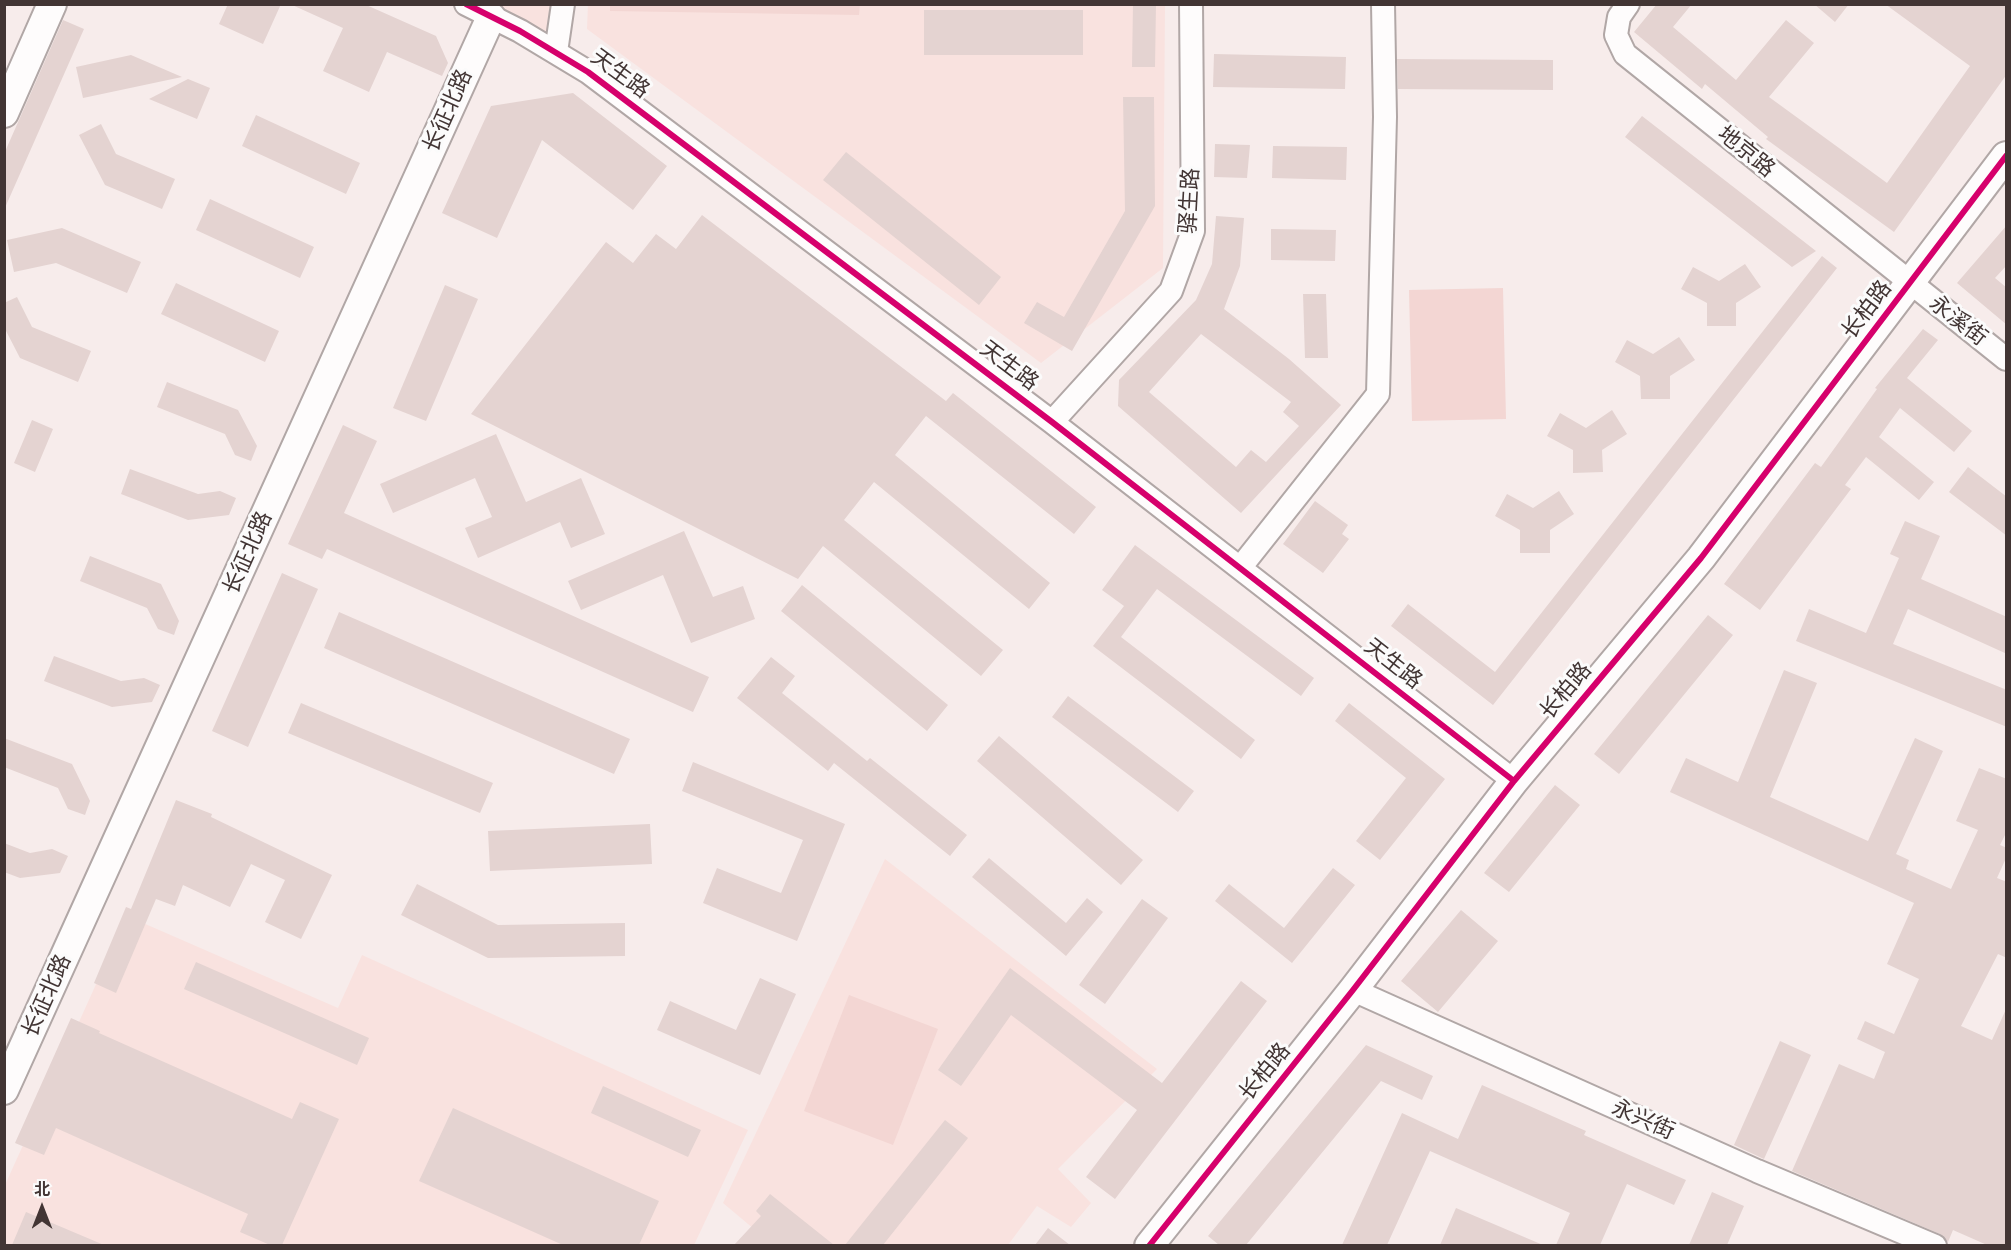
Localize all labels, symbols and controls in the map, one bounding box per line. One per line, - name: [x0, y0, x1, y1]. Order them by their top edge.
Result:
- street label: 天生路: [586, 44, 654, 104]
- street label: 长征北路: [418, 65, 478, 157]
- street label: 地京路: [1712, 121, 1780, 183]
- street label: 驿生路: [1175, 167, 1205, 235]
- street label: 长柏路: [1837, 276, 1897, 344]
- street label: 永溪街: [1924, 290, 1992, 352]
- street label: 天生路: [975, 336, 1043, 396]
- street label: 长征北路: [218, 507, 278, 599]
- street label: 天生路: [1359, 633, 1427, 695]
- street label: 长柏路: [1535, 657, 1597, 725]
- street label: 长征北路: [17, 950, 77, 1042]
- street label: 长柏路: [1234, 1038, 1296, 1106]
- street label: 永兴街: [1607, 1095, 1679, 1145]
- north arrow: [12, 1178, 72, 1238]
- text: 北: [34, 1180, 50, 1199]

